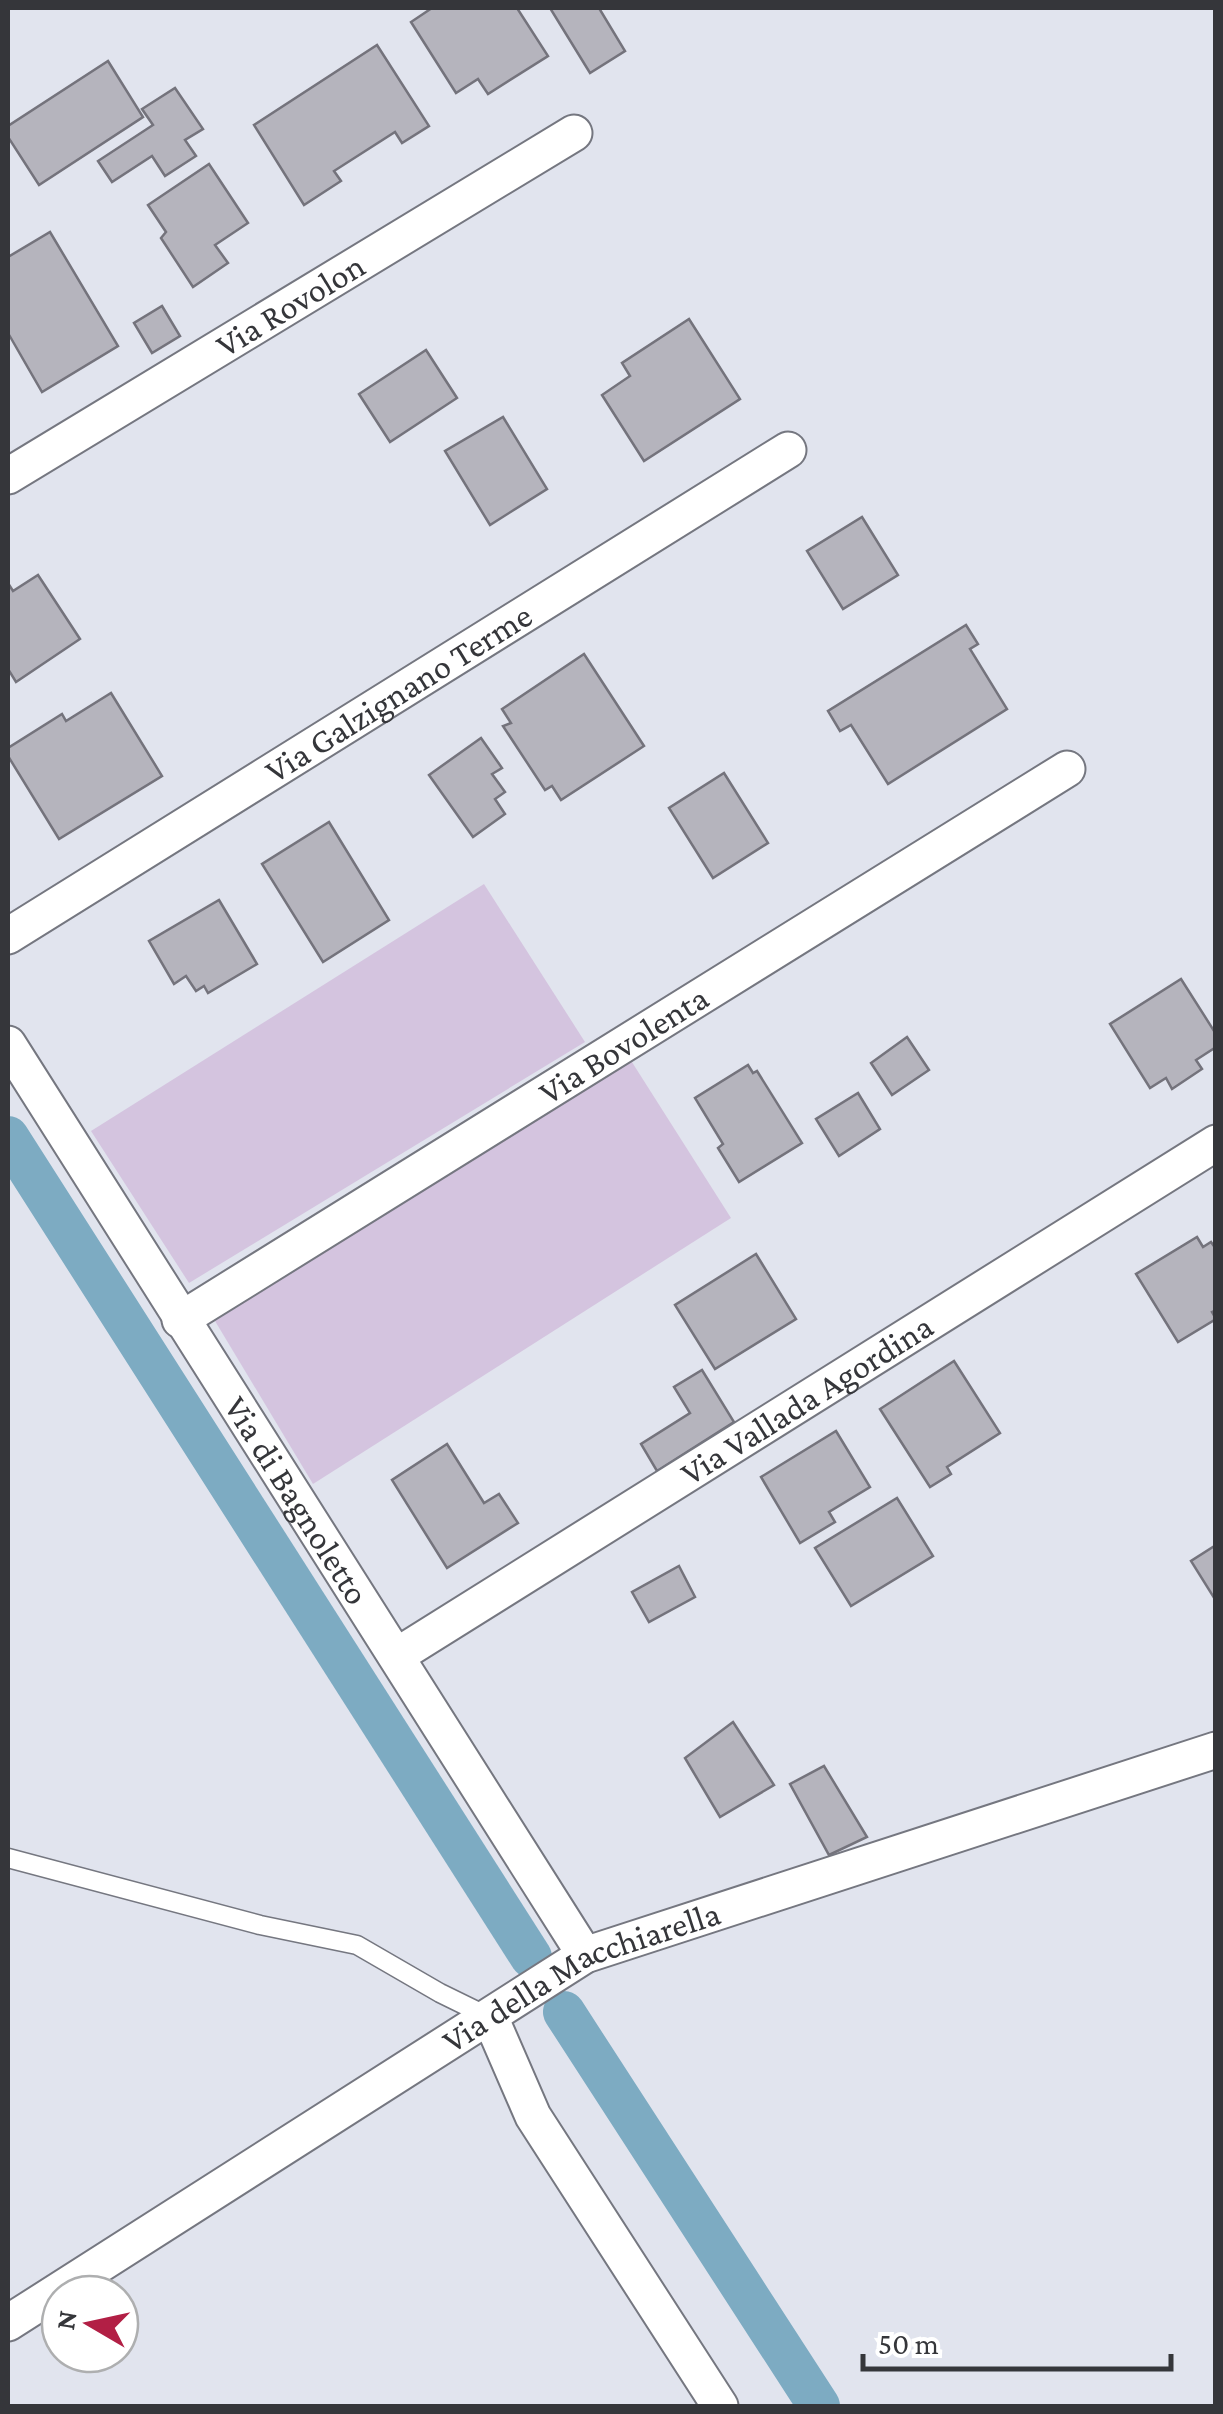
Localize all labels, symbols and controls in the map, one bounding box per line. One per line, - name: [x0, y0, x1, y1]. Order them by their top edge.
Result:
- street label: Via Rovolon: [209, 246, 372, 365]
- street label: Via Galzignano Terme: [258, 596, 539, 791]
- street label: Via Bovolenta: [532, 978, 716, 1112]
- street label: Via Vallada Agordina: [674, 1306, 940, 1493]
- street label: Via di Bagnoletto: [216, 1389, 377, 1612]
- street label: Via della Macchiarella: [435, 1893, 725, 2061]
- north arrow: [40, 2274, 140, 2374]
- text: N: [49, 2308, 83, 2332]
- scale bar: [863, 2309, 1170, 2371]
- text: 50 m: [878, 2327, 939, 2360]

